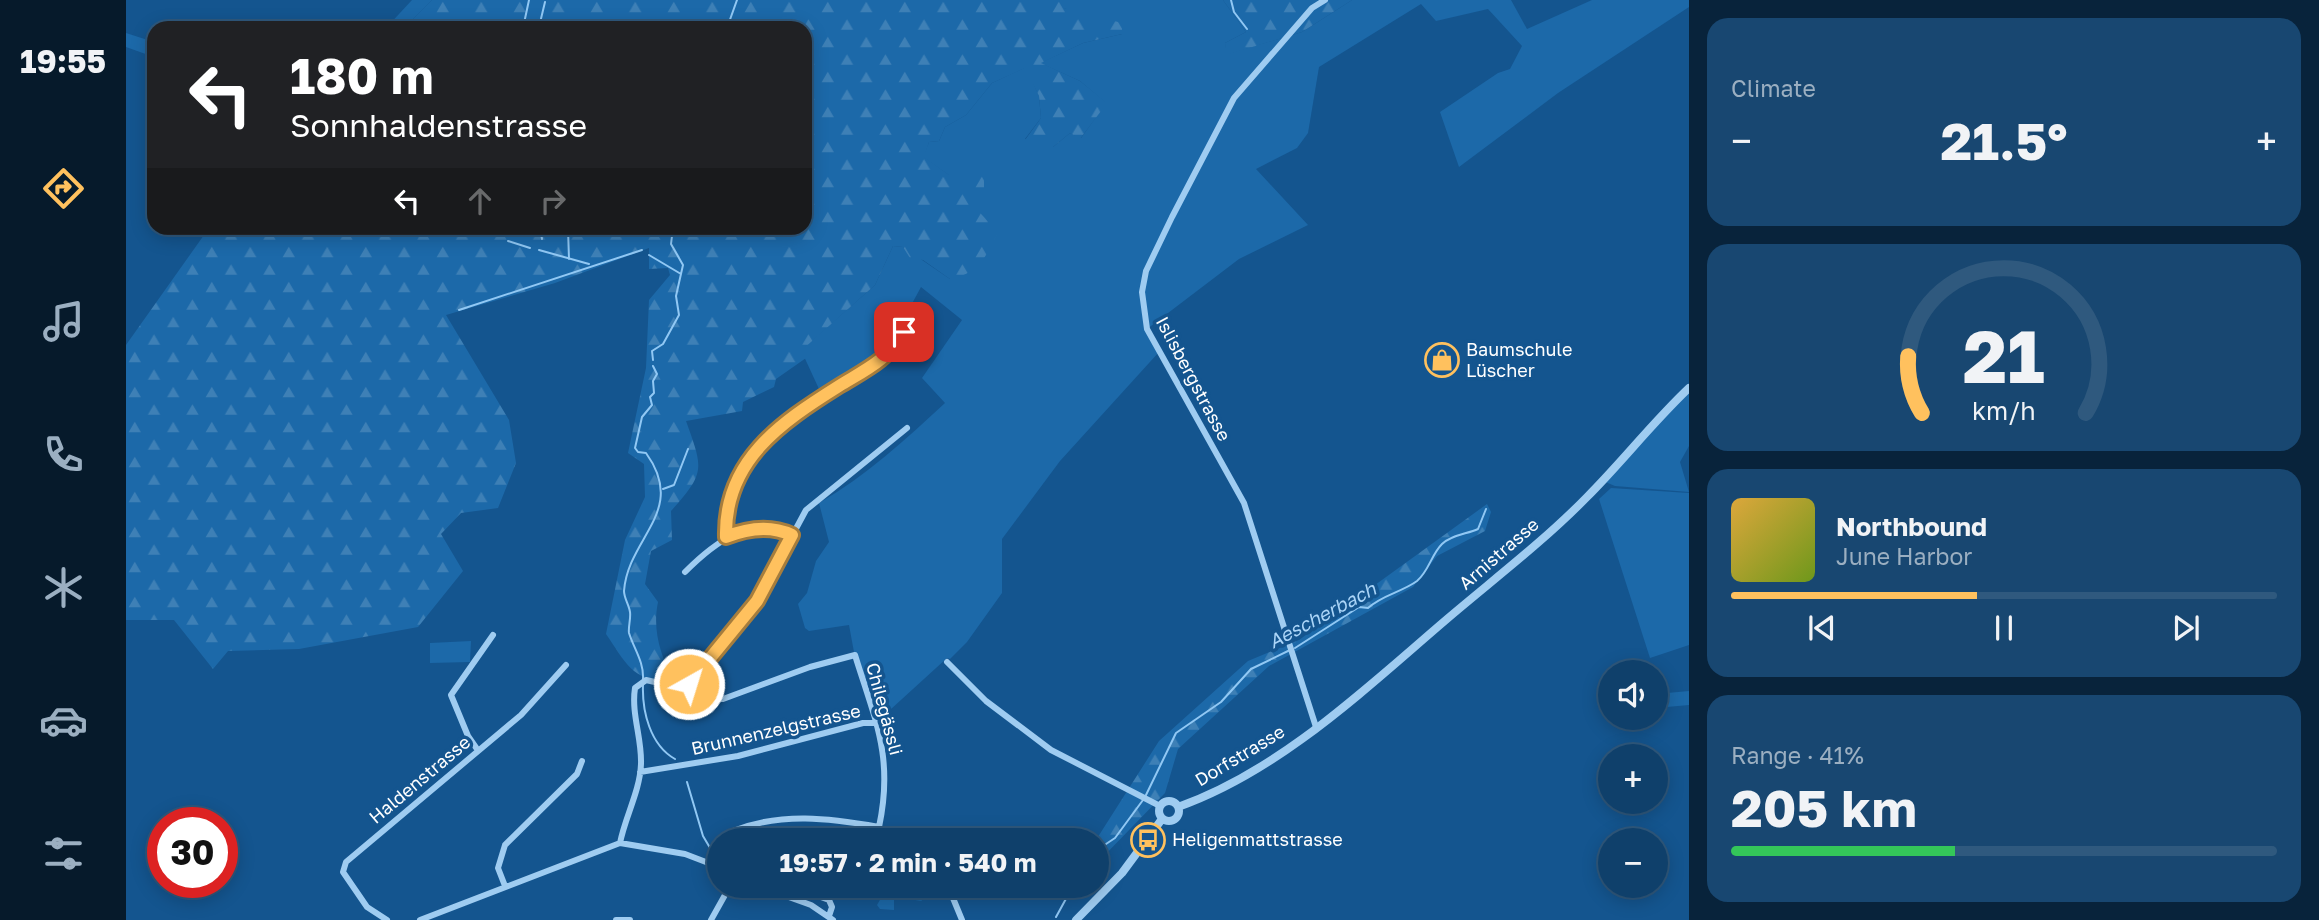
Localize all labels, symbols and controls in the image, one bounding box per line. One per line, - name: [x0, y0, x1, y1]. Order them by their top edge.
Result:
- text: 19:55: [20, 42, 106, 80]
- text: 180 m: [290, 46, 434, 105]
- icon: left: [175, 49, 266, 140]
- text: Climate: [1731, 74, 1816, 102]
- text: Sonnhaldenstrasse: [290, 106, 587, 144]
- text: 21.5°: [1940, 109, 2068, 171]
- text: −: [1731, 118, 1752, 163]
- text: +: [2256, 118, 2277, 163]
- icon: directions: [39, 164, 88, 213]
- icon: left: [388, 182, 426, 220]
- icon: ahead: [461, 182, 499, 220]
- icon: right: [534, 182, 572, 220]
- icon: music: [39, 297, 88, 346]
- pin: [874, 302, 934, 362]
- street label: Islisbergstrasse: [1152, 312, 1236, 445]
- icon: arrive: [885, 313, 923, 351]
- text: 21: [1963, 313, 2045, 400]
- place label: Baumschule Lüscher: [1466, 338, 1572, 381]
- shop icon: Baumschule Lüscher: [1423, 341, 1461, 379]
- text: km/h: [1972, 395, 2036, 426]
- icon: phone: [39, 430, 88, 479]
- text: Northbound: [1836, 511, 1987, 542]
- street label: Arnistrasse: [1454, 513, 1543, 594]
- text: June Harbor: [1836, 542, 1972, 570]
- icon: climate: [39, 563, 88, 612]
- water label: Aescherbach: [1264, 576, 1381, 653]
- icon: previous: [1803, 609, 1841, 647]
- icon: pause: [1985, 609, 2023, 647]
- icon: next: [2167, 609, 2205, 647]
- position arrow: [652, 647, 726, 721]
- street label: Chilegässli: [862, 660, 908, 757]
- map controls: [1598, 660, 1668, 898]
- button: sound: [1598, 660, 1668, 730]
- icon: car: [39, 696, 88, 745]
- street label: Brunnenzelgstrasse: [689, 699, 863, 759]
- street label: Dorfstrasse: [1191, 720, 1288, 790]
- street label: Haldenstrasse: [364, 731, 474, 828]
- text: Range · 41%: [1731, 741, 1864, 769]
- button: +: [1598, 744, 1668, 814]
- text: 205 km: [1731, 776, 1917, 838]
- speed limit sign: 30: [147, 807, 238, 898]
- bus stop icon: Heligenmattstrasse: [1129, 821, 1167, 859]
- place label: Heligenmattstrasse: [1172, 828, 1343, 850]
- button: −: [1598, 828, 1668, 898]
- icon: filters: [39, 829, 88, 878]
- text: 19:57 · 2 min · 540 m: [779, 847, 1037, 878]

